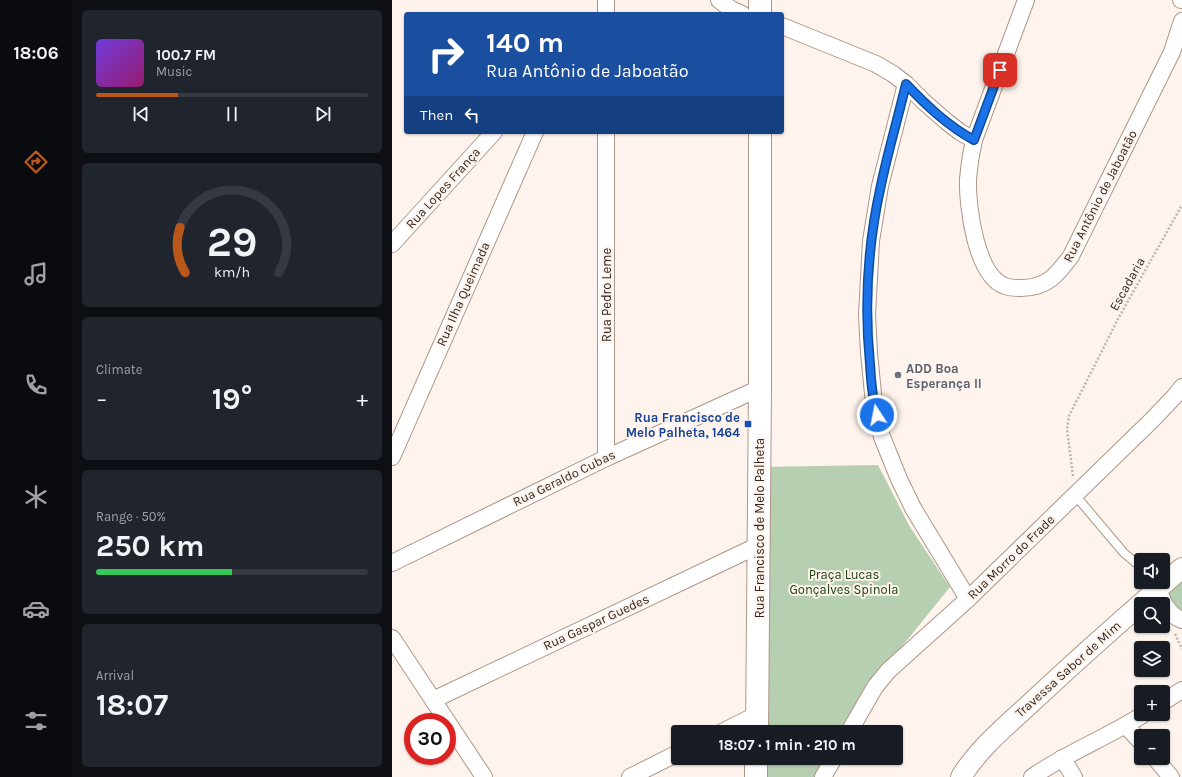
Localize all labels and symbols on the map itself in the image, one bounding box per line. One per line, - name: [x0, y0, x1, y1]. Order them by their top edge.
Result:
- pin: [983, 53, 1017, 87]
- street label: Rua Antônio de Jaboatão: [1060, 127, 1140, 265]
- street label: Rua Lopes França: [403, 144, 483, 232]
- street label: Rua Ilha Queimada: [433, 240, 493, 348]
- street label: Rua Pedro Leme: [599, 248, 614, 342]
- street label: Escadaria: [1106, 255, 1148, 313]
- place label: ADD Boa Esperança II: [906, 361, 982, 391]
- marker: ADD Boa Esperança II: [893, 370, 903, 380]
- position arrow: [856, 394, 898, 436]
- place label: Rua Francisco de Melo Palheta, 1464: [626, 410, 740, 440]
- marker: Rua Francisco de Melo Palheta, 1464: [743, 419, 753, 429]
- street label: Rua Francisco de Melo Palheta: [752, 438, 767, 618]
- street label: Rua Geraldo Cubas: [510, 447, 618, 509]
- street label: Rua Morro do Frade: [965, 512, 1058, 602]
- park label: Praça Lucas Gonçalves Spinola: [789, 567, 899, 597]
- street label: Rua Gaspar Guedes: [541, 591, 651, 653]
- street label: Travessa Sabor de Mim: [1012, 618, 1124, 720]
- speed limit sign: 30: [404, 713, 456, 765]

